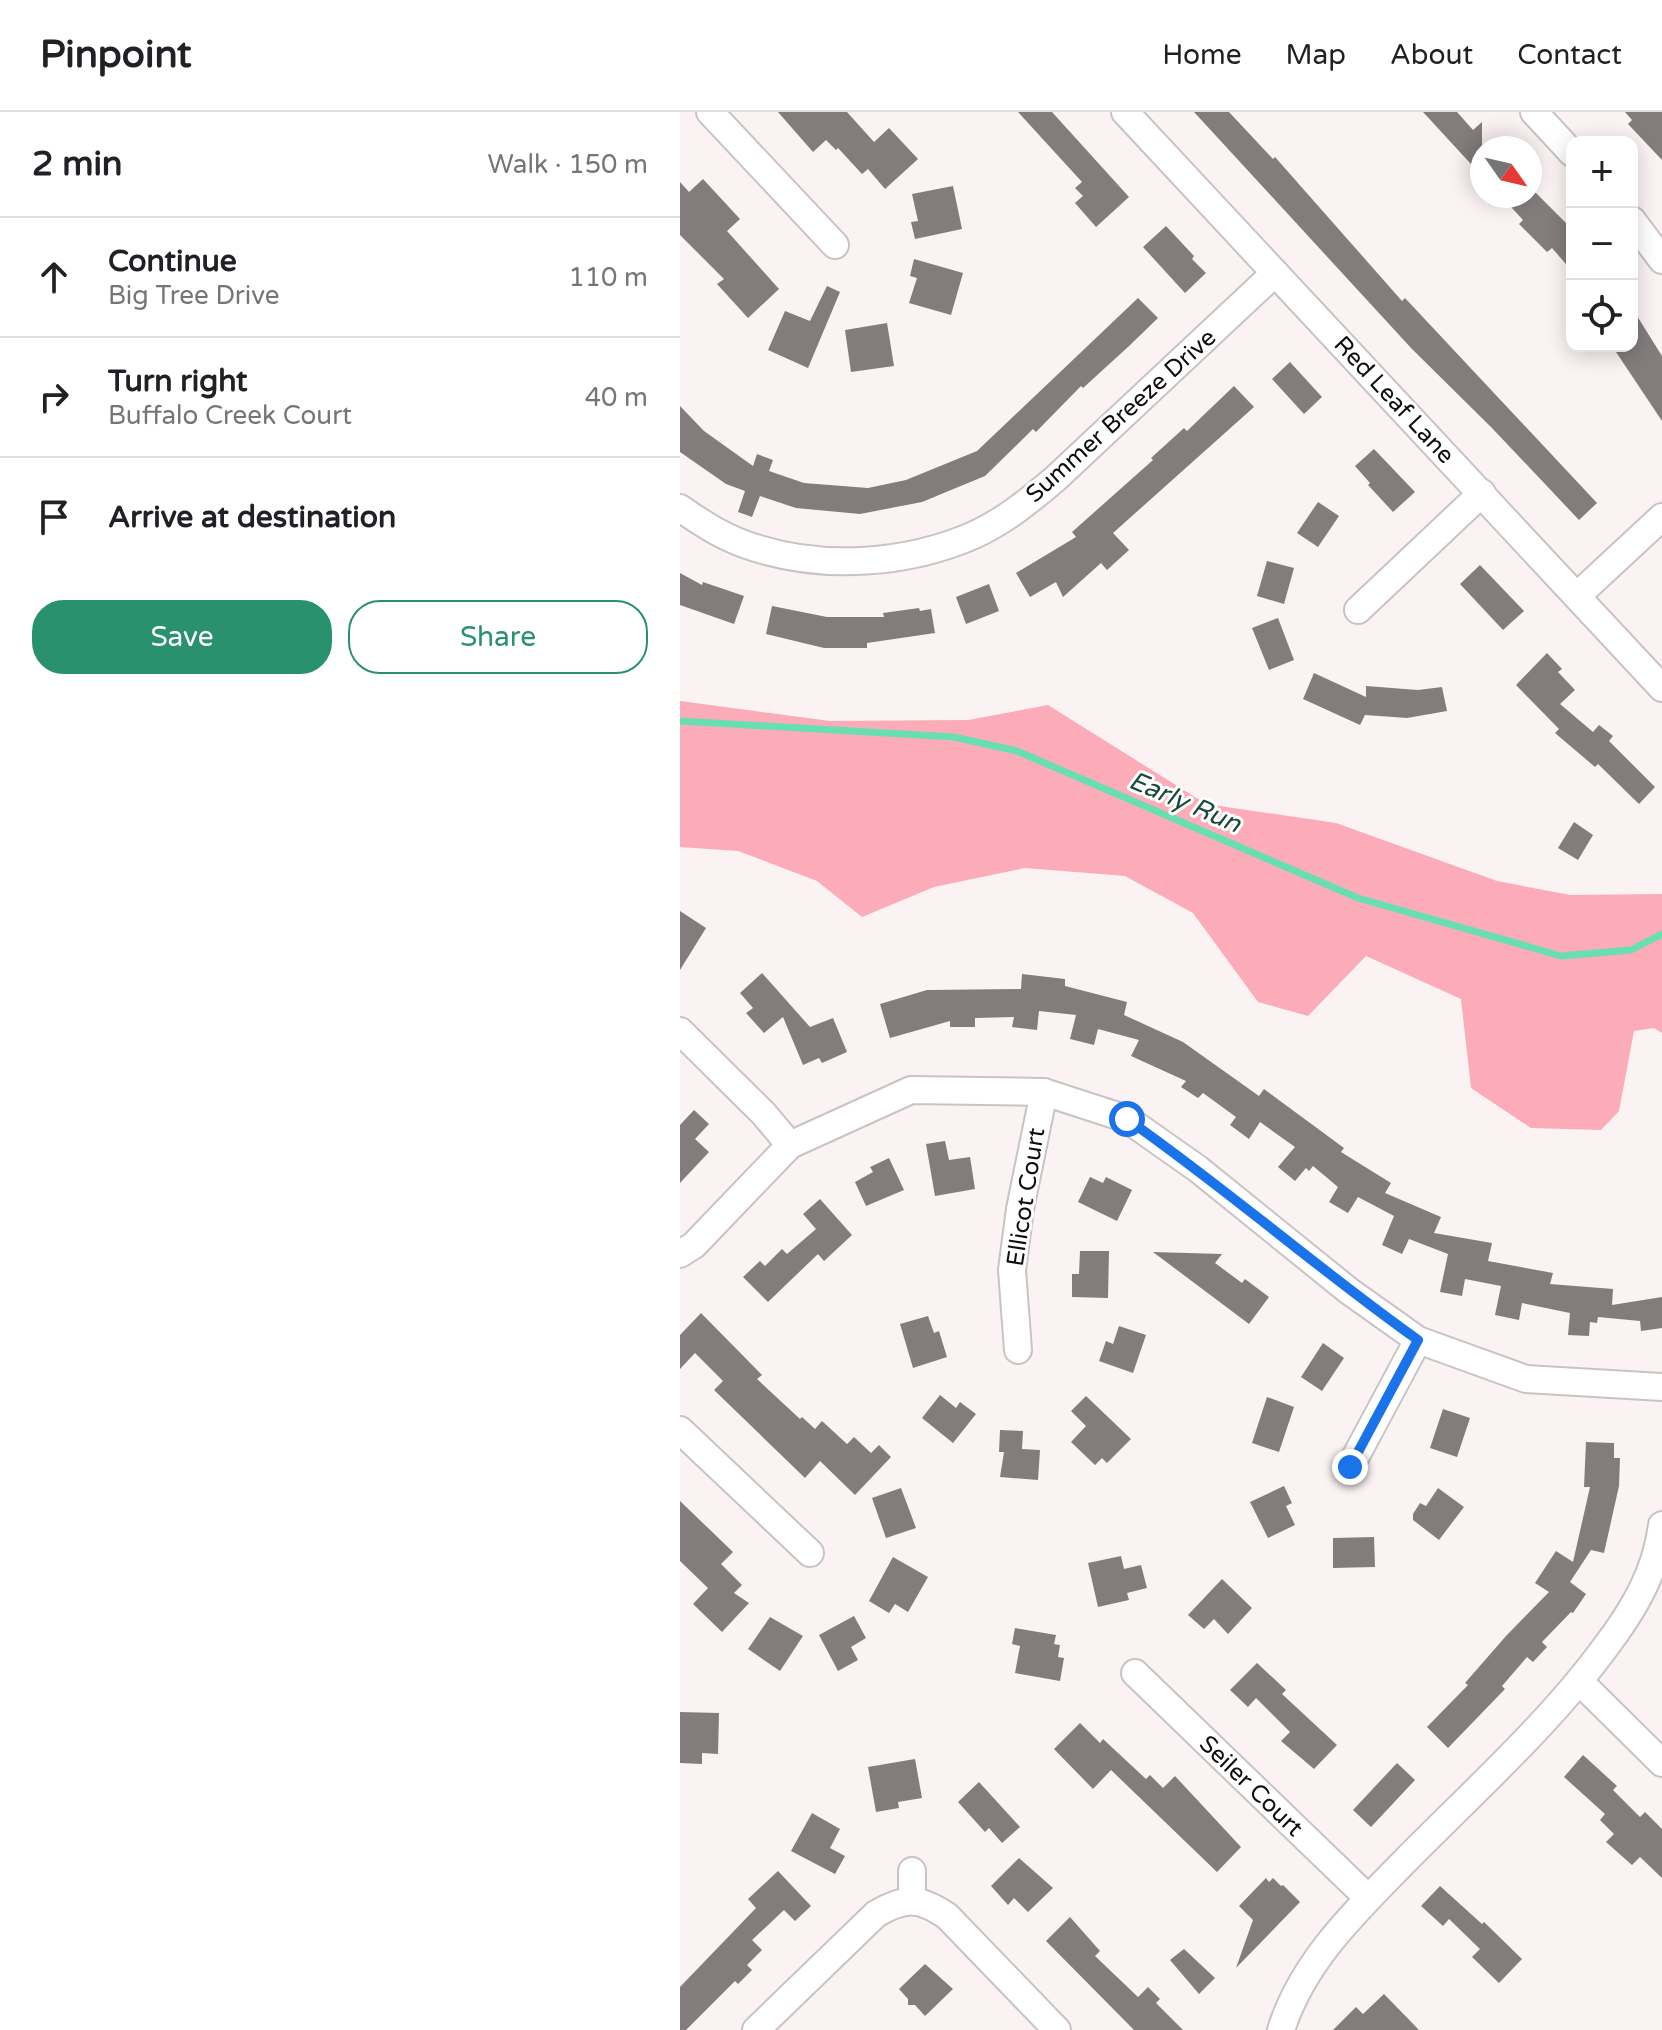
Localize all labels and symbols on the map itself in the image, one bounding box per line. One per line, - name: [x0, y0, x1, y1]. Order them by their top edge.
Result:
- north arrow: [1470, 136, 1542, 208]
- street label: Summer Breeze Drive: [1020, 323, 1222, 509]
- street label: Red Leaf Lane: [1328, 330, 1460, 470]
- water label: Early Run: [1124, 765, 1247, 840]
- route start: [1109, 1101, 1145, 1137]
- street label: Ellicot Court: [1001, 1126, 1051, 1268]
- route end: [1332, 1449, 1368, 1485]
- street label: Seiler Court: [1193, 1729, 1309, 1843]

